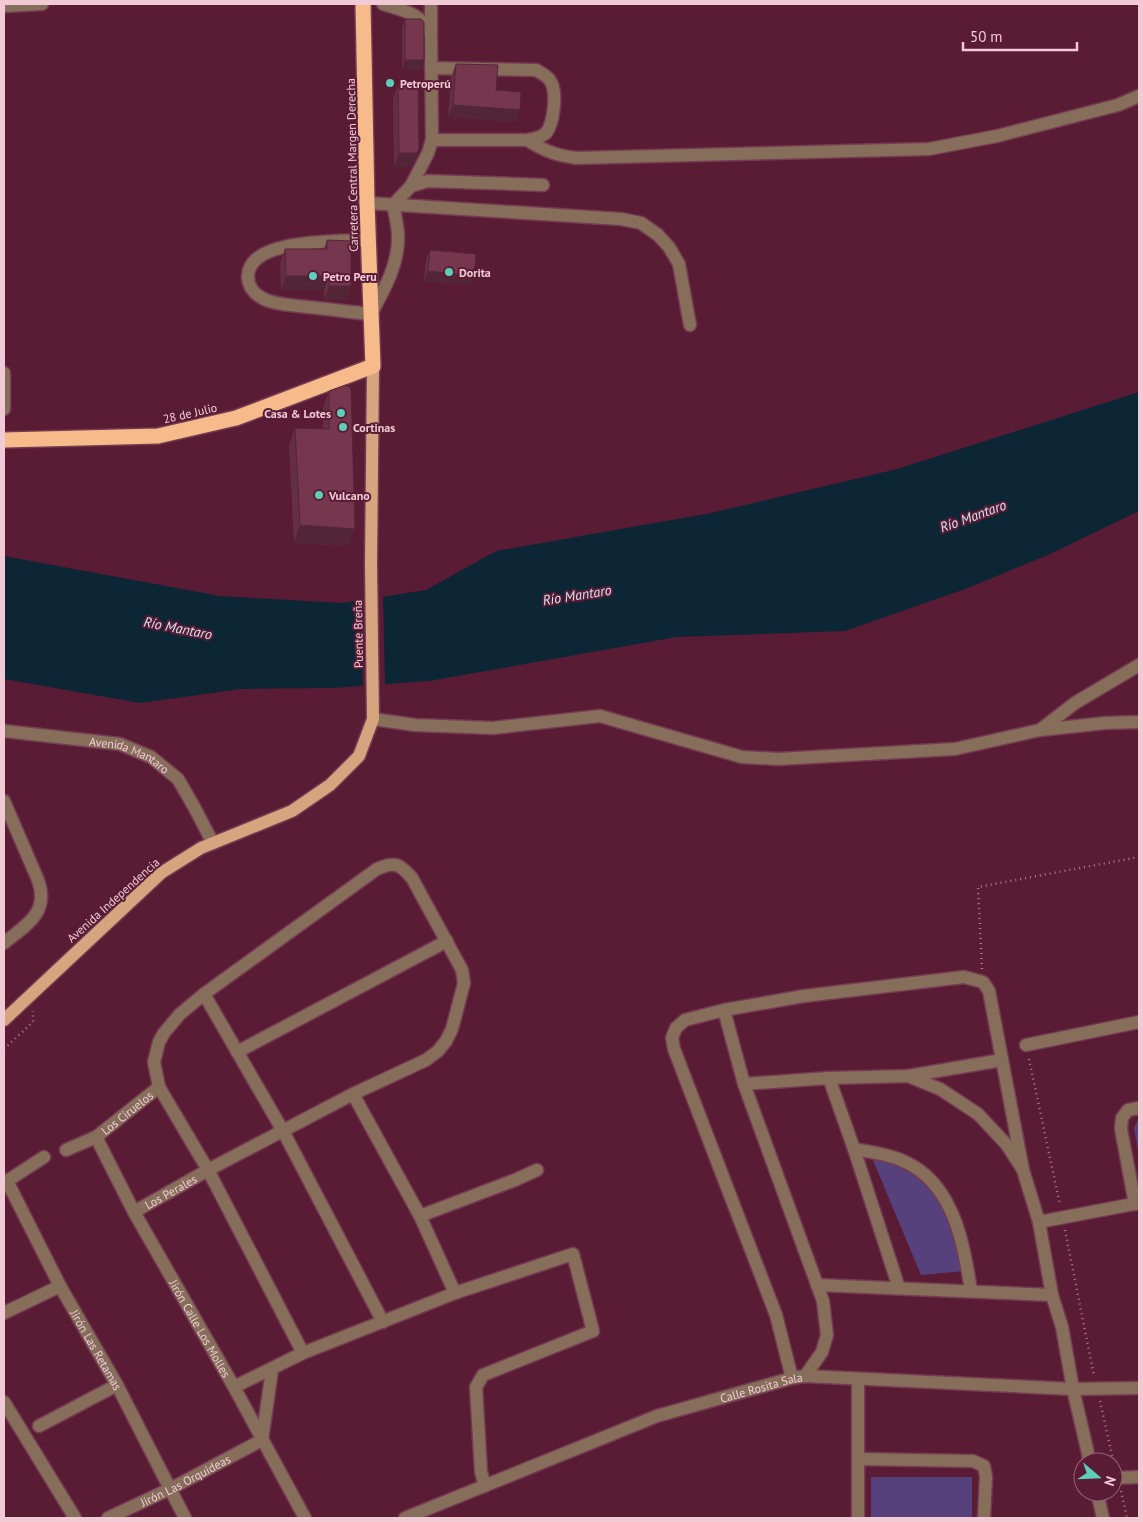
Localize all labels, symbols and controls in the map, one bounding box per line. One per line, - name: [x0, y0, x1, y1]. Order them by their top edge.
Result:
- scale bar: [963, 20, 1077, 52]
- text: 50 m: [970, 27, 1003, 46]
- place label: Petroperú: [400, 76, 451, 91]
- marker: Petroperú: [384, 77, 396, 89]
- street label: Carretera Central Margen Derecha: [343, 78, 361, 252]
- place label: Dorita: [459, 265, 491, 280]
- marker: Dorita: [443, 266, 455, 278]
- place label: Petro Peru: [323, 269, 377, 284]
- marker: Petro Peru: [307, 270, 319, 282]
- street label: 28 de Julio: [161, 399, 219, 427]
- place label: Casa & Lotes: [264, 406, 331, 421]
- marker: Casa & Lotes: [335, 407, 347, 419]
- place label: Cortinas: [353, 420, 395, 435]
- marker: Cortinas: [337, 421, 349, 433]
- place label: Vulcano: [328, 488, 370, 503]
- marker: Vulcano: [313, 489, 325, 501]
- water label: Río Mantaro: [937, 496, 1009, 536]
- water label: Río Mantaro: [541, 581, 613, 609]
- street label: Puente Breña: [350, 600, 366, 668]
- water label: Río Mantaro: [142, 613, 214, 643]
- street label: Avenida Mantaro: [88, 733, 173, 777]
- street label: Avenida Independencia: [64, 855, 162, 945]
- street label: Los Ciruelos: [98, 1087, 156, 1138]
- street label: Los Perales: [142, 1171, 199, 1212]
- street label: Jirón Calle Los Molles: [166, 1276, 234, 1380]
- street label: Jirón Las Retamas: [67, 1306, 126, 1392]
- street label: Calle Rosita Sala: [718, 1369, 804, 1405]
- street label: Jirón Las Orquideas: [137, 1451, 233, 1510]
- north arrow: [1073, 1452, 1123, 1502]
- text: N: [1100, 1474, 1120, 1489]

